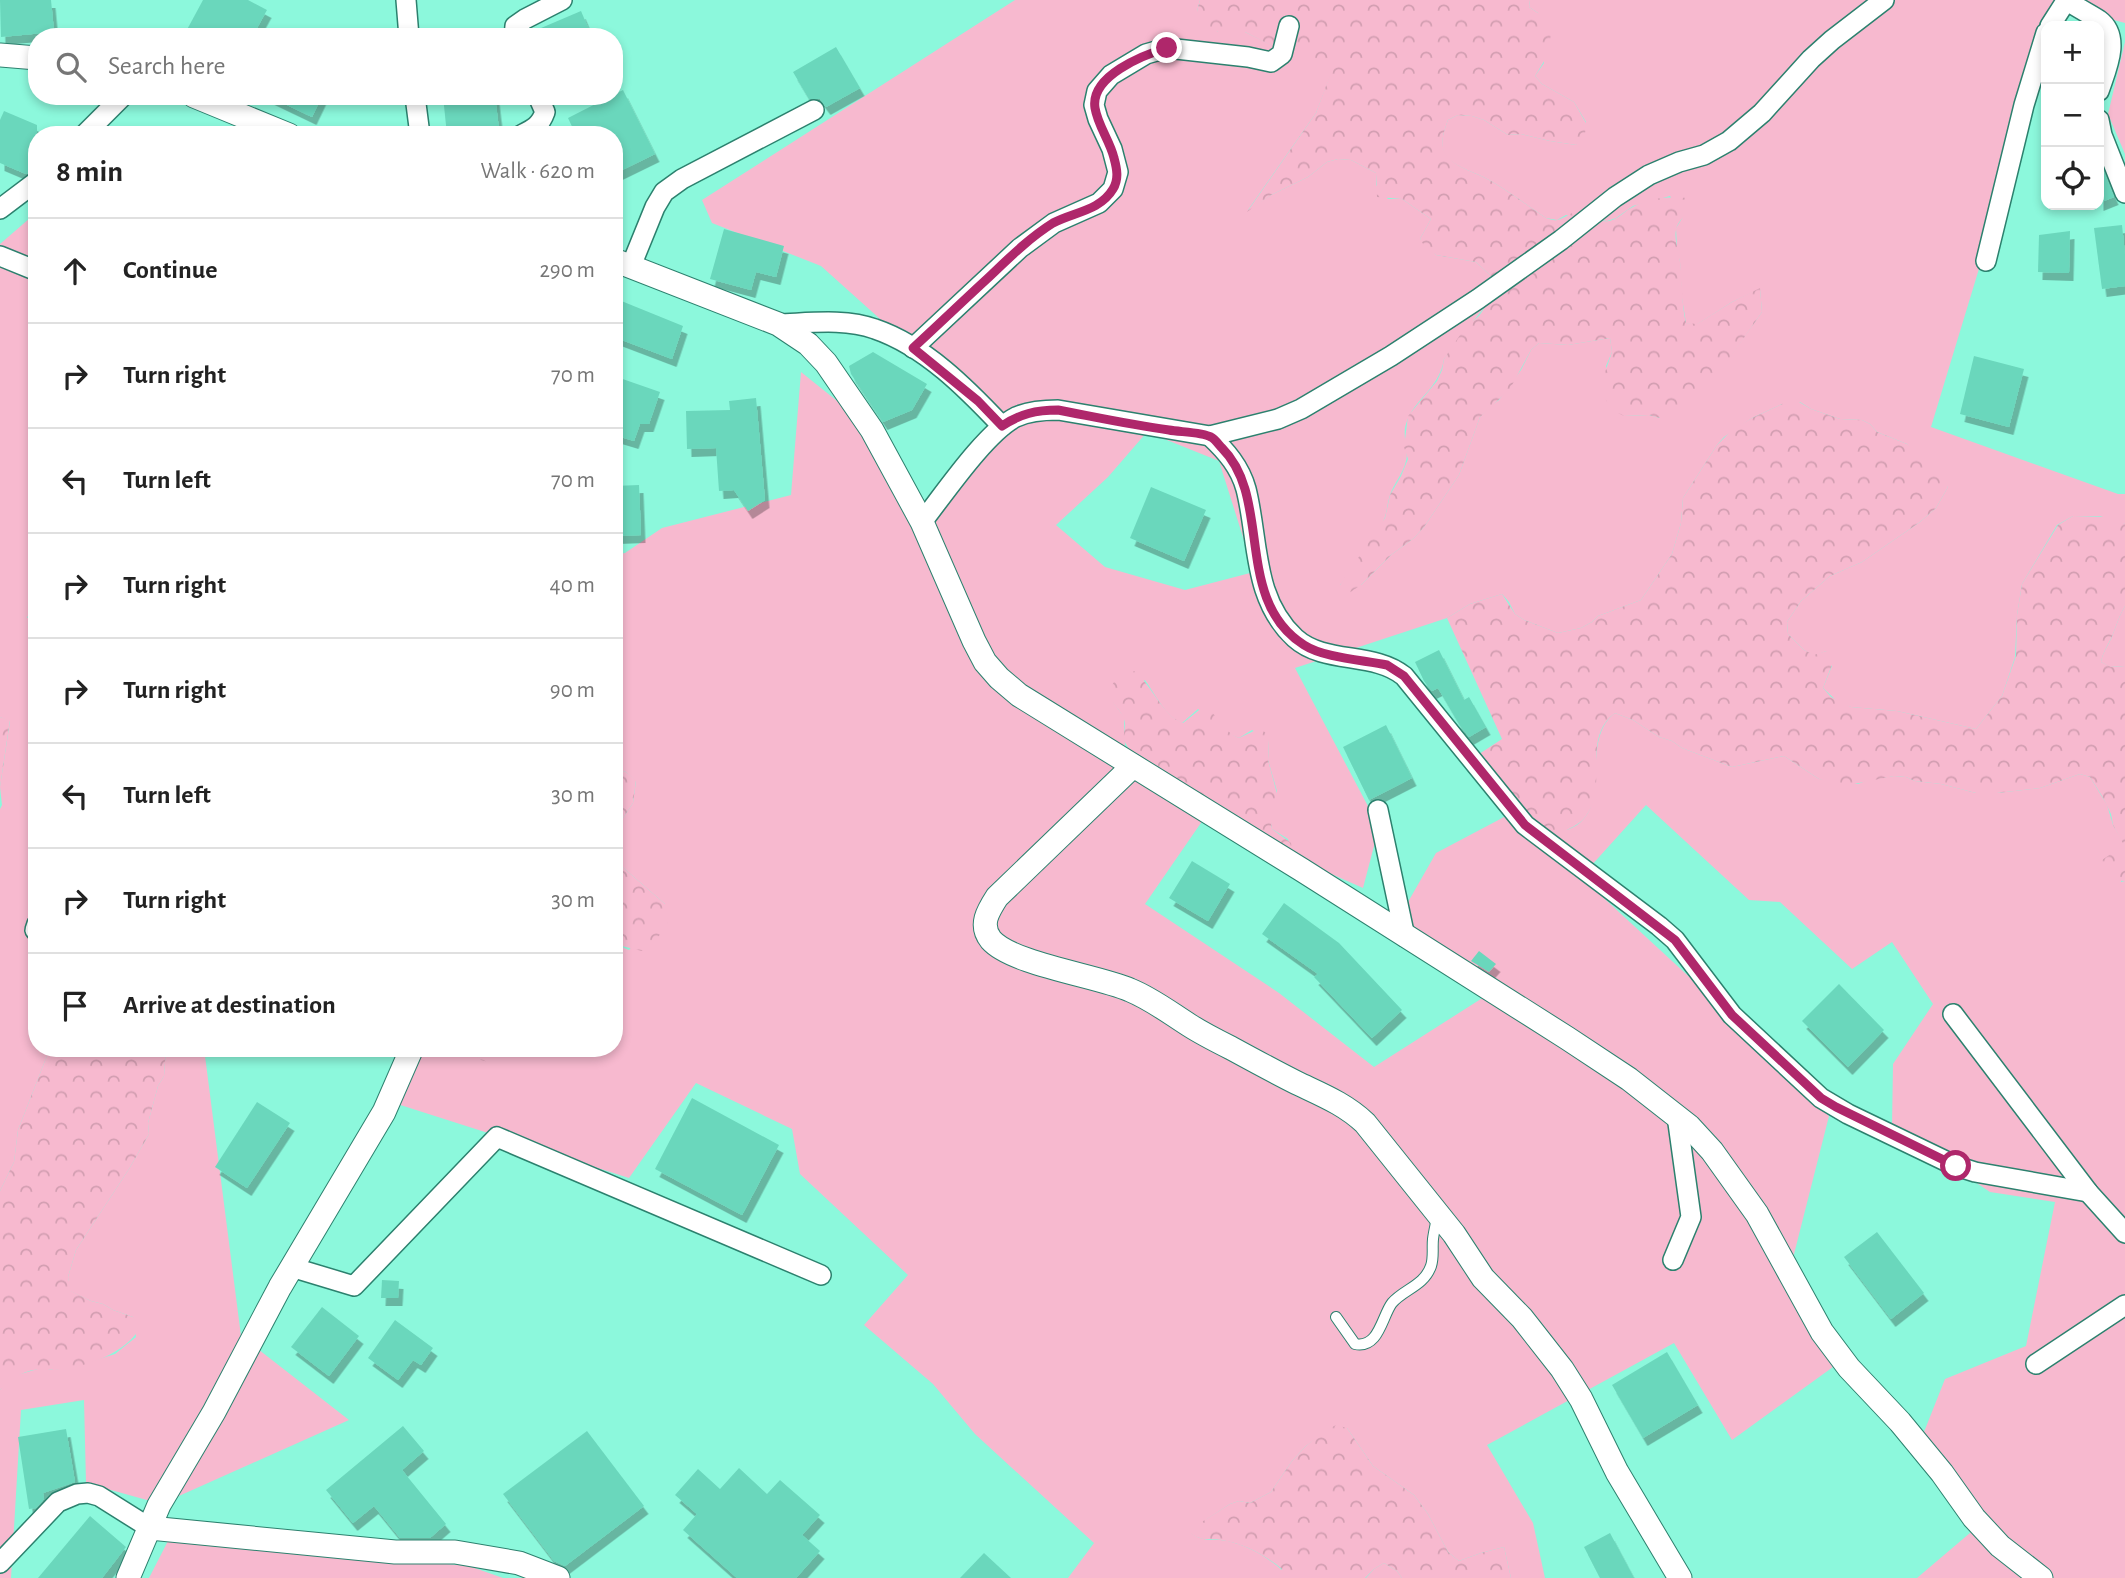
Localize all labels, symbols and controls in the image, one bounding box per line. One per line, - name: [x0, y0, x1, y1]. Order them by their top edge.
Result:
- map controls: [2041, 21, 2104, 210]
- button: +: [2041, 21, 2104, 84]
- search box: [28, 28, 623, 105]
- route end: [1151, 32, 1182, 63]
- icon: search: [52, 48, 90, 86]
- text: Search here: [108, 53, 226, 79]
- button: −: [2041, 84, 2104, 147]
- button: locate: [2041, 147, 2104, 210]
- text: 8 min: [56, 157, 123, 187]
- text: Walk · 620 m: [480, 160, 595, 183]
- icon: ahead: [56, 252, 94, 290]
- text: Continue: [123, 257, 218, 283]
- text: 290 m: [539, 259, 595, 282]
- icon: right: [56, 357, 94, 395]
- text: Turn right: [123, 362, 226, 388]
- text: 70 m: [551, 364, 595, 387]
- icon: left: [56, 462, 94, 500]
- text: Turn left: [123, 467, 211, 493]
- text: 70 m: [551, 469, 595, 492]
- icon: right: [56, 567, 94, 605]
- text: Turn right: [123, 572, 226, 598]
- text: 40 m: [550, 574, 595, 597]
- icon: right: [56, 672, 94, 710]
- text: Turn right: [123, 677, 226, 703]
- text: 90 m: [550, 679, 595, 702]
- icon: left: [56, 777, 94, 815]
- text: Turn left: [123, 782, 211, 808]
- text: 30 m: [551, 784, 595, 807]
- icon: right: [56, 882, 94, 920]
- text: Turn right: [123, 887, 226, 913]
- text: 30 m: [551, 889, 595, 912]
- icon: arrive: [56, 987, 94, 1025]
- text: Arrive at destination: [123, 992, 336, 1018]
- route start: [1940, 1150, 1971, 1181]

